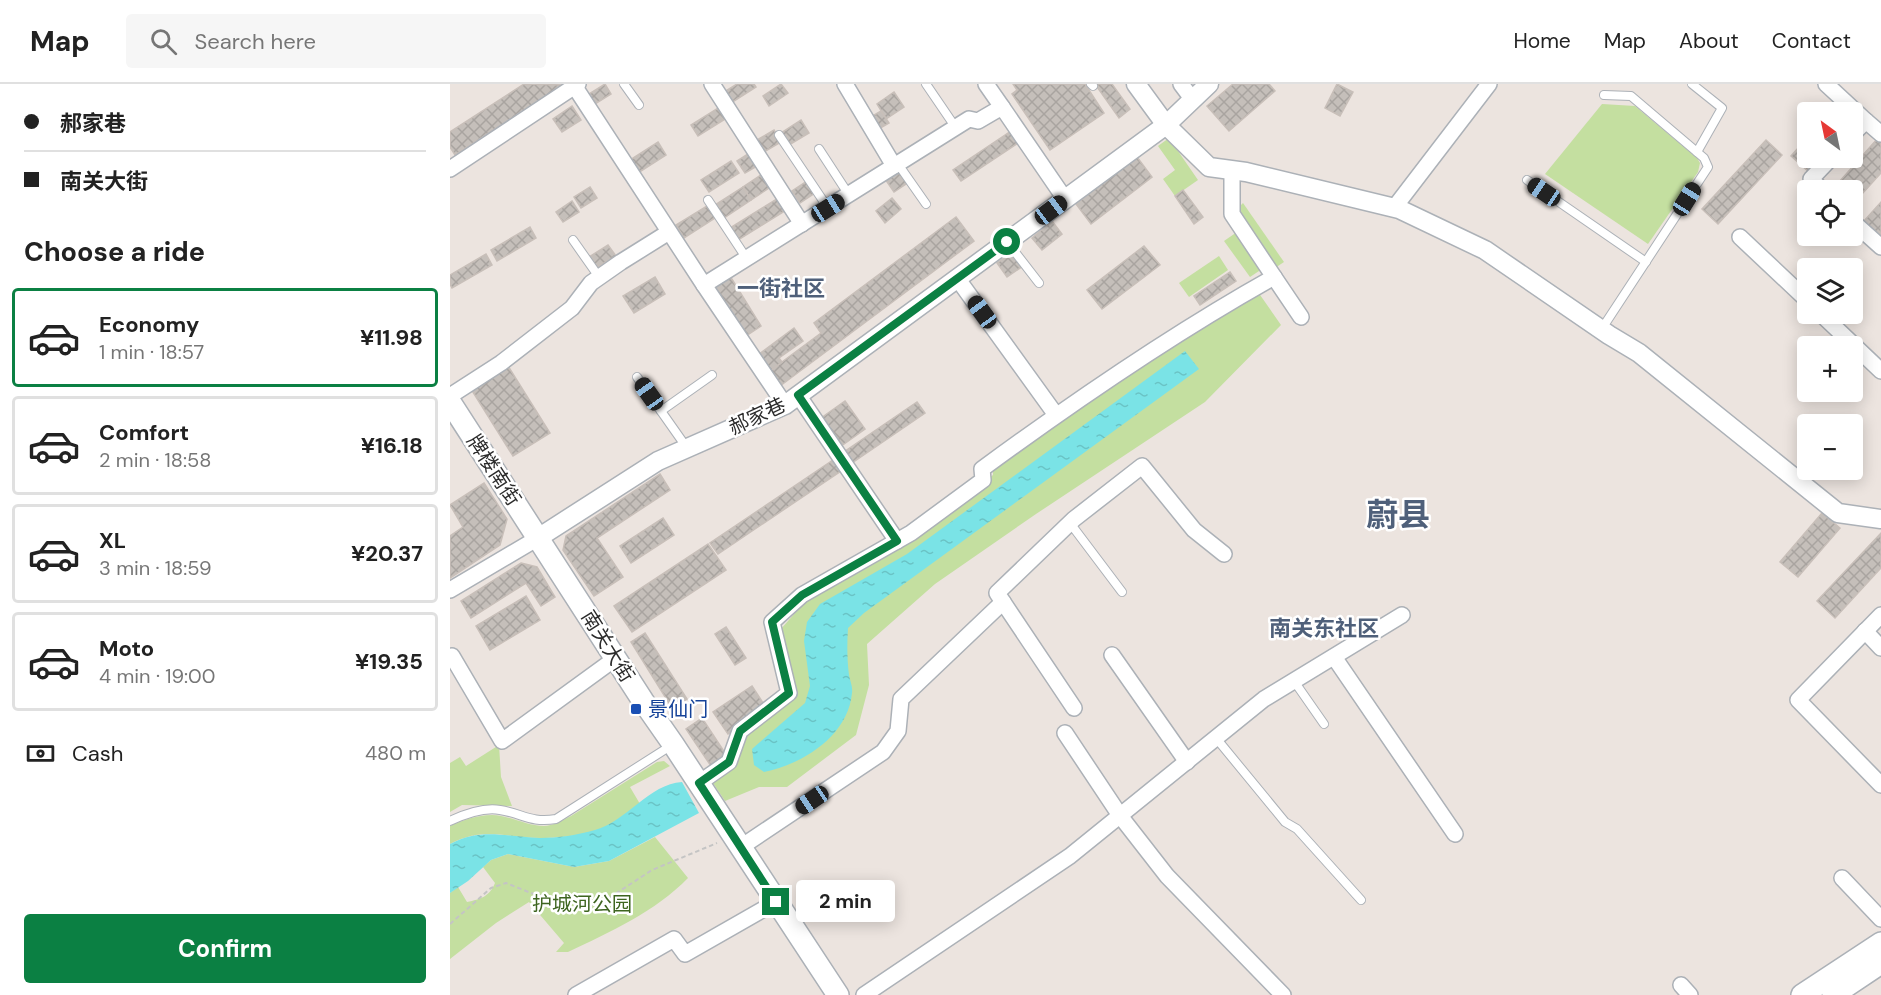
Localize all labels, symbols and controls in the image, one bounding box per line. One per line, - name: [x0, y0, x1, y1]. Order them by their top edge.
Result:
- search box: [126, 14, 546, 68]
- text: Map: [30, 23, 90, 60]
- icon: search: [147, 25, 180, 58]
- text: Search here: [195, 27, 316, 56]
- text: Home: [1513, 27, 1571, 55]
- text: Map: [1604, 27, 1646, 55]
- text: About: [1679, 27, 1739, 55]
- text: Contact: [1772, 27, 1851, 55]
- north arrow: [1797, 102, 1863, 168]
- map controls: [1797, 102, 1863, 480]
- text: 郝家巷: [60, 109, 126, 138]
- text: 南关大街: [60, 167, 148, 196]
- car: [1524, 174, 1564, 210]
- car: [1670, 179, 1704, 219]
- button: locate: [1797, 180, 1863, 246]
- car: [808, 191, 848, 225]
- car: [1031, 192, 1071, 228]
- route start: [993, 228, 1020, 255]
- text: Choose a ride: [24, 234, 205, 269]
- button: layers: [1797, 258, 1863, 324]
- district label: 一街社区: [737, 274, 825, 303]
- car: [964, 292, 1000, 332]
- text: Economy: [99, 310, 199, 339]
- icon: car: [27, 311, 81, 365]
- text: ¥11.98: [360, 323, 423, 352]
- button: +: [1797, 336, 1863, 402]
- text: 1 min · 18:57: [99, 339, 204, 365]
- car: [631, 374, 667, 414]
- street label: 郝家巷: [724, 392, 790, 440]
- button: −: [1797, 414, 1863, 480]
- text: Comfort: [99, 418, 189, 447]
- icon: car: [27, 419, 81, 473]
- street label: 牌楼南街: [461, 429, 527, 511]
- text: ¥16.18: [361, 431, 423, 460]
- text: 2 min · 18:58: [99, 447, 211, 473]
- district label: 蔚县: [1366, 494, 1430, 536]
- text: XL: [99, 526, 126, 555]
- icon: car: [27, 527, 81, 581]
- text: ¥20.37: [351, 539, 423, 568]
- text: 3 min · 18:59: [99, 555, 211, 581]
- street label: 南关大街: [576, 605, 640, 687]
- district label: 南关东社区: [1269, 614, 1379, 643]
- text: Moto: [99, 634, 154, 663]
- icon: car: [27, 635, 81, 689]
- text: ¥19.35: [355, 647, 423, 676]
- text: 4 min · 19:00: [99, 663, 215, 689]
- place label: 景仙门: [648, 696, 708, 722]
- marker: 景仙门: [629, 702, 643, 716]
- icon: cash: [24, 737, 57, 770]
- text: Cash: [72, 739, 123, 768]
- text: 480 m: [365, 740, 426, 766]
- car: [792, 782, 832, 818]
- callout: 2 min: [797, 881, 896, 923]
- route end: [762, 888, 789, 915]
- text: 2 min: [819, 888, 872, 914]
- park label: 护城河公园: [532, 891, 632, 917]
- button: Confirm: [24, 914, 426, 983]

